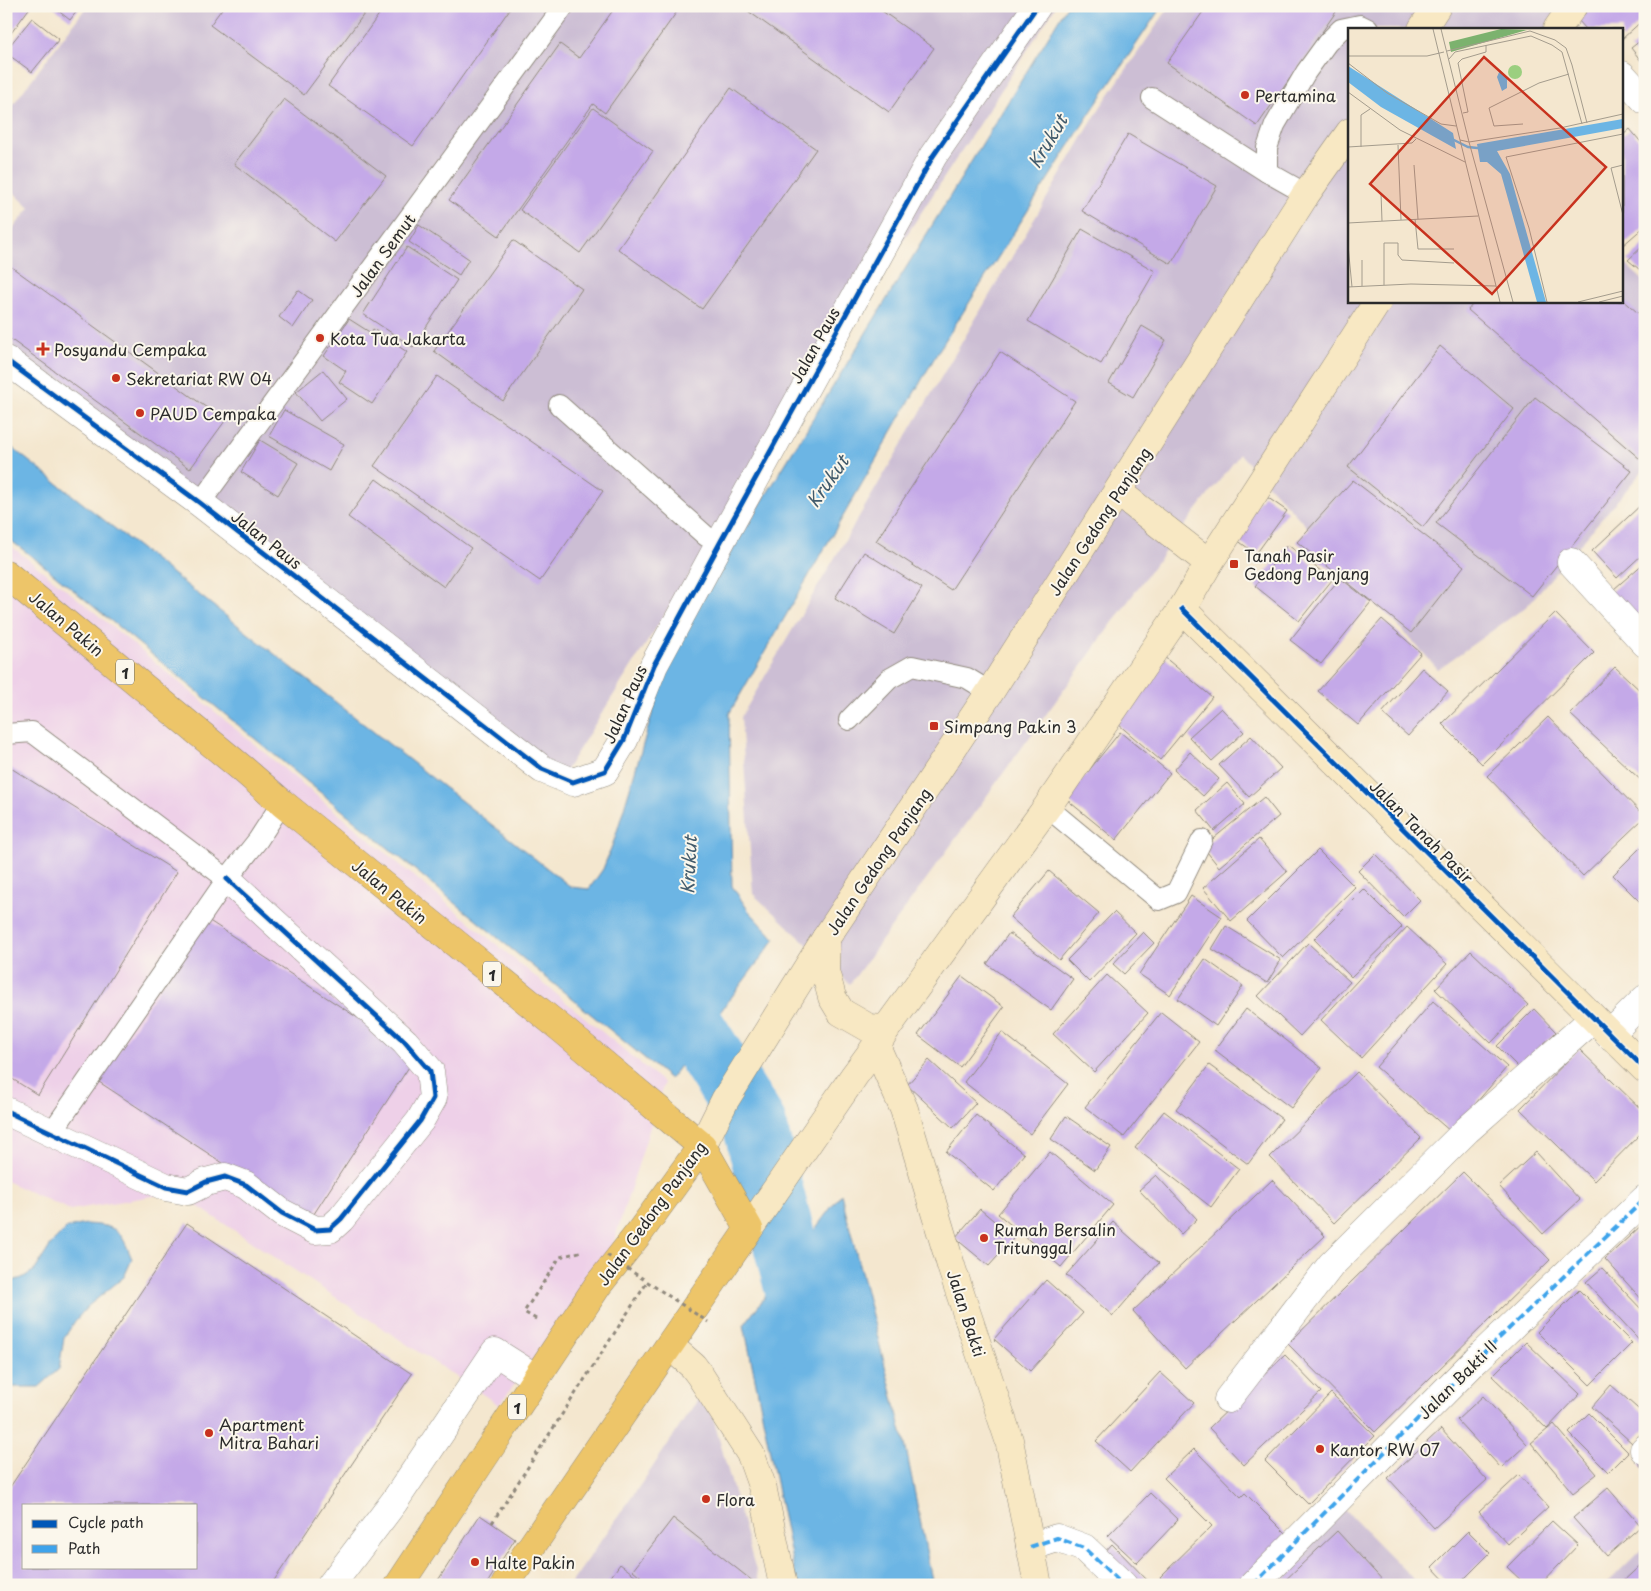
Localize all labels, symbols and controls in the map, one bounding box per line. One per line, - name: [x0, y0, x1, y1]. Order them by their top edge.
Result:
- inset map: [1348, 28, 1624, 302]
- place label: Pertamina: [1255, 83, 1336, 107]
- marker: Pertamina: [1239, 89, 1251, 101]
- water label: Krukut: [1020, 107, 1075, 173]
- street label: Jalan Semut: [343, 208, 421, 302]
- street label: Jalan Paus: [783, 303, 845, 387]
- place label: Kota Tua Jakarta: [330, 326, 466, 350]
- marker: Kota Tua Jakarta: [314, 332, 326, 344]
- place label: Posyandu Cempaka: [54, 337, 207, 361]
- marker: Posyandu Cempaka: [36, 342, 50, 356]
- place label: Sekretariat RW 04: [126, 366, 272, 390]
- marker: Sekretariat RW 04: [110, 372, 122, 384]
- place label: PAUD Cempaka: [150, 401, 276, 425]
- marker: PAUD Cempaka: [134, 407, 146, 419]
- street label: Jalan Gedong Panjang: [1042, 442, 1156, 600]
- water label: Krukut: [799, 447, 856, 513]
- street label: Jalan Paus: [227, 504, 307, 574]
- place label: Tanah Pasir Gedong Panjang: [1244, 543, 1369, 585]
- marker: Tanah Pasir Gedong Panjang: [1228, 558, 1240, 570]
- street label: Jalan Pakin: [24, 585, 110, 661]
- road number: 1: [116, 660, 134, 684]
- street label: Jalan Paus: [596, 661, 652, 747]
- place label: Simpang Pakin 3: [944, 714, 1077, 738]
- marker: Simpang Pakin 3: [928, 720, 940, 732]
- street label: Jalan Tanah Pasir: [1365, 774, 1480, 889]
- street label: Jalan Gedong Panjang: [820, 783, 936, 939]
- water label: Krukut: [673, 833, 703, 895]
- street label: Jalan Pakin: [347, 853, 433, 929]
- road number: 1: [483, 962, 501, 986]
- street label: Jalan Gedong Panjang: [590, 1136, 712, 1290]
- place label: Rumah Bersalin Tritunggal: [994, 1217, 1116, 1259]
- marker: Rumah Bersalin Tritunggal: [978, 1232, 990, 1244]
- street label: Jalan Bakti: [942, 1266, 992, 1360]
- street label: Jalan Bakti II: [1412, 1334, 1502, 1424]
- road number: 1: [508, 1394, 526, 1420]
- place label: Apartment Mitra Bahari: [219, 1412, 319, 1454]
- marker: Apartment Mitra Bahari: [203, 1427, 215, 1439]
- place label: Kantor RW 07: [1330, 1437, 1440, 1461]
- marker: Kantor RW 07: [1314, 1443, 1326, 1455]
- place label: Flora: [716, 1487, 755, 1511]
- marker: Flora: [700, 1493, 712, 1505]
- legend: [22, 1504, 198, 1568]
- text: Cycle path: [68, 1510, 144, 1533]
- text: Path: [68, 1536, 100, 1559]
- place label: Halte Pakin: [485, 1550, 575, 1574]
- marker: Halte Pakin: [469, 1556, 481, 1568]

